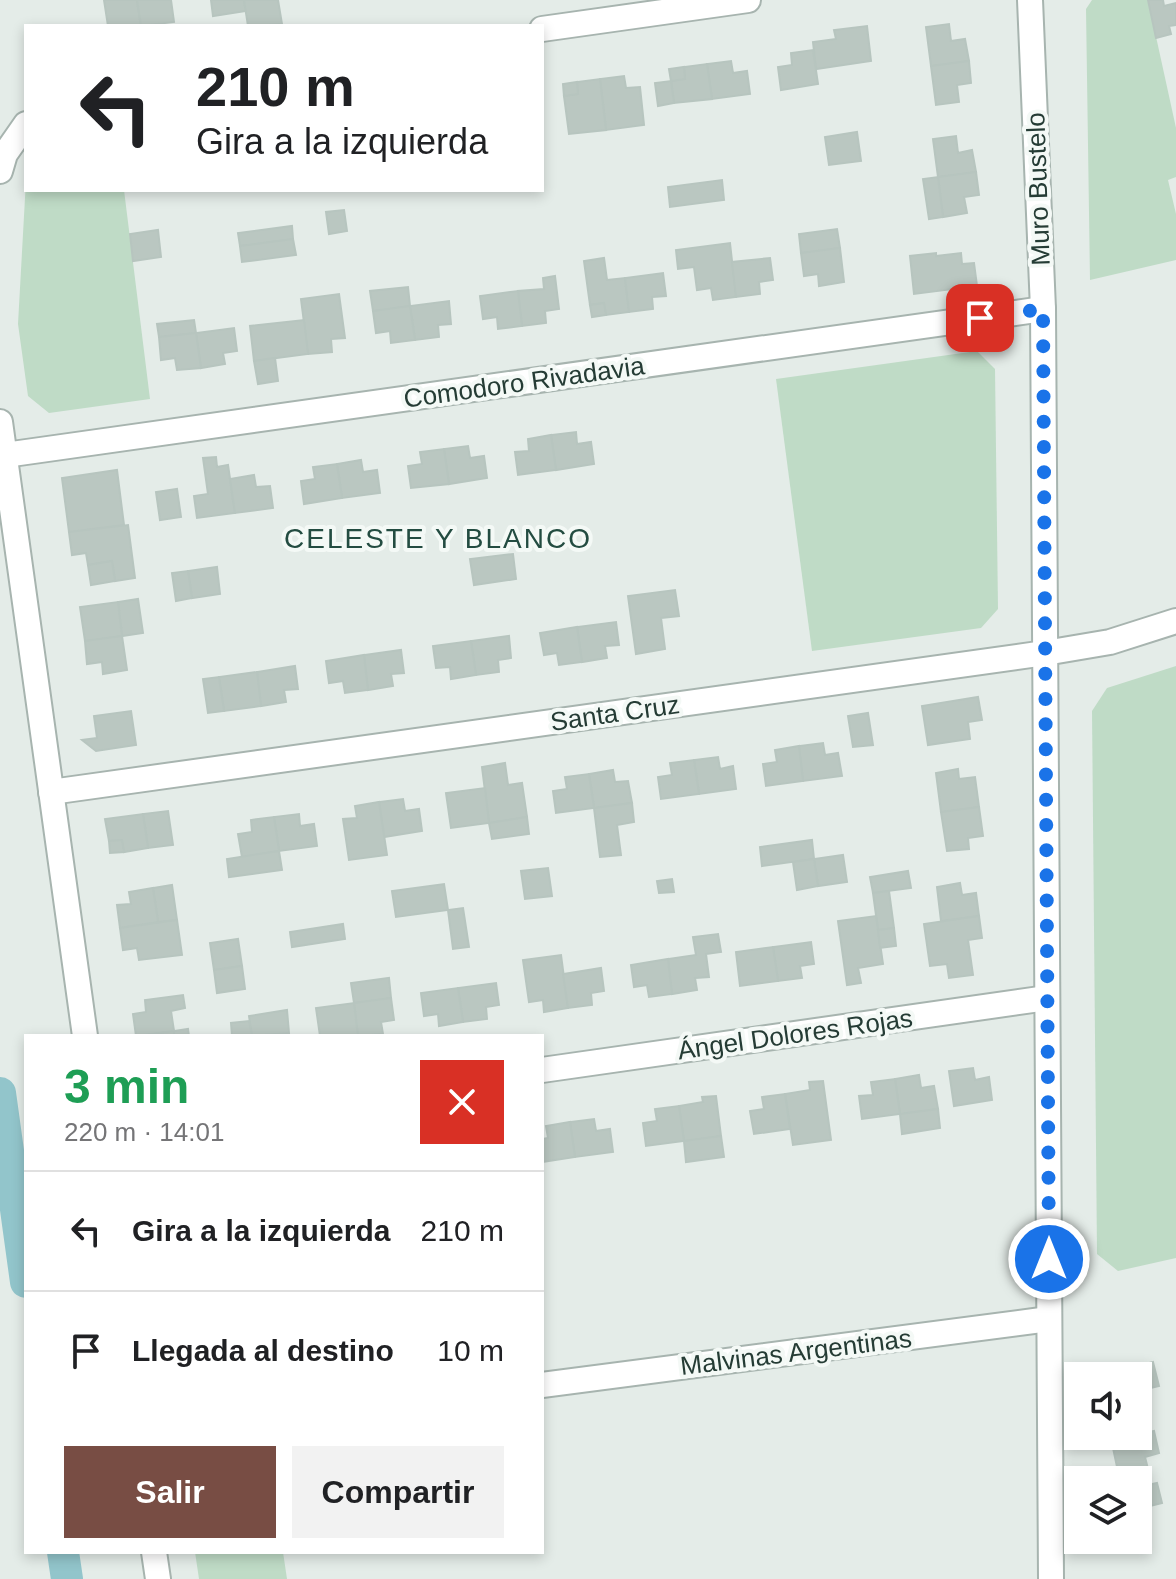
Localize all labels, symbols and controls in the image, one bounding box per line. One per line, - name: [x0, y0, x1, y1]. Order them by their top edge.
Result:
- text: 210 m: [196, 55, 355, 118]
- icon: left: [64, 56, 168, 160]
- street label: Muro Bustelo: [1020, 112, 1056, 266]
- text: Gira a la izquierda: [196, 121, 488, 162]
- pin: [946, 284, 1014, 352]
- icon: arrive: [958, 296, 1002, 340]
- street label: Comodoro Rivadavia: [402, 350, 647, 414]
- district label: CELESTE Y BLANCO: [284, 523, 592, 554]
- street label: Santa Cruz: [549, 689, 681, 737]
- street label: Ángel Dolores Rojas: [676, 1003, 914, 1065]
- text: 3 min: [64, 1060, 189, 1113]
- button: close: [420, 1060, 504, 1144]
- text: 220 m · 14:01: [64, 1117, 224, 1147]
- icon: left: [64, 1209, 108, 1253]
- text: Gira a la izquierda: [132, 1214, 390, 1247]
- text: 210 m: [421, 1214, 504, 1247]
- position arrow: [1007, 1217, 1091, 1301]
- street label: Malvinas Argentinas: [679, 1323, 913, 1381]
- icon: arrive: [64, 1329, 108, 1373]
- text: Llegada al destino: [132, 1334, 394, 1367]
- text: 10 m: [437, 1334, 504, 1367]
- map controls: [1064, 1362, 1152, 1554]
- button: sound: [1064, 1362, 1152, 1450]
- button: Salir: [64, 1446, 276, 1538]
- button: Compartir: [292, 1446, 504, 1538]
- button: layers: [1064, 1466, 1152, 1554]

